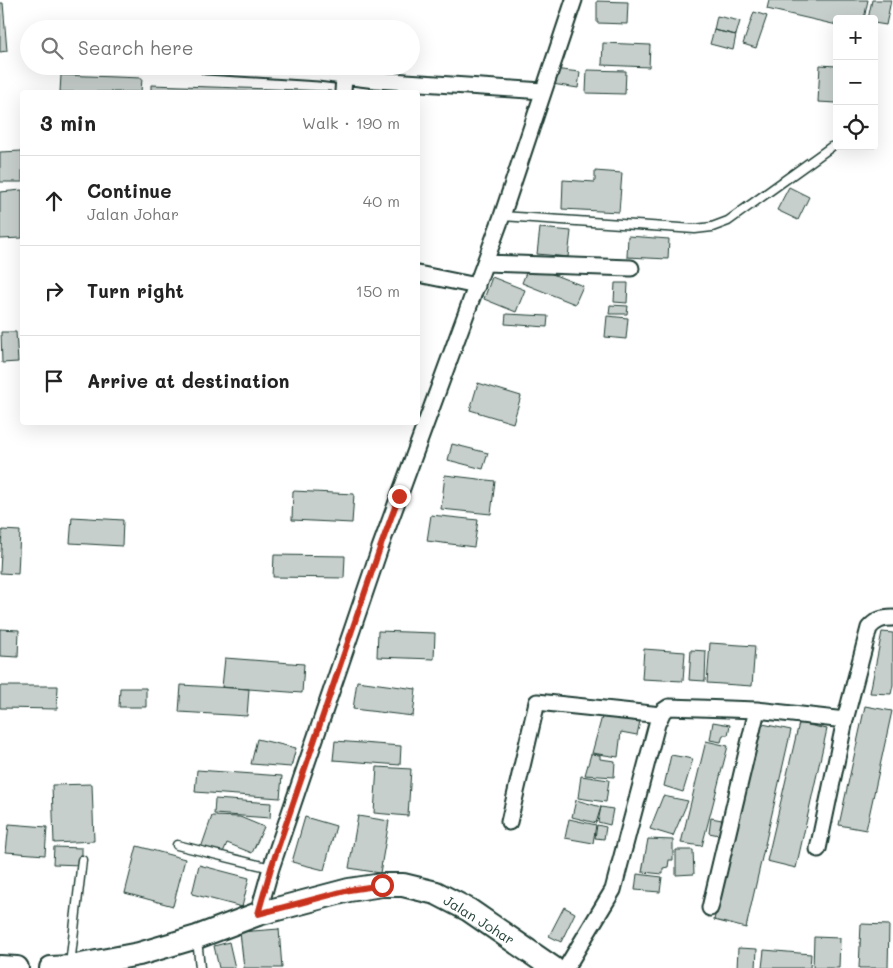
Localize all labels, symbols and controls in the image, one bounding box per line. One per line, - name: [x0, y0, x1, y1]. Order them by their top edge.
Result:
- map controls: [833, 15, 878, 150]
- button: +: [833, 15, 878, 60]
- search box: [20, 20, 420, 75]
- icon: search: [38, 34, 66, 62]
- text: Search here: [78, 35, 194, 60]
- button: −: [833, 60, 878, 105]
- button: locate: [833, 105, 878, 150]
- text: 3 min: [40, 109, 96, 136]
- text: Walk · 190 m: [302, 112, 400, 133]
- text: Continue: [87, 178, 172, 203]
- icon: ahead: [40, 187, 68, 215]
- text: 40 m: [363, 190, 400, 211]
- text: Jalan Johar: [87, 203, 179, 224]
- icon: right: [40, 277, 68, 305]
- text: Turn right: [87, 278, 184, 303]
- text: 150 m: [356, 280, 400, 301]
- icon: arrive: [40, 367, 68, 395]
- text: Arrive at destination: [87, 368, 290, 393]
- route end: [388, 485, 411, 508]
- route start: [371, 874, 394, 897]
- street label: Jalan Johar: [440, 890, 518, 949]

